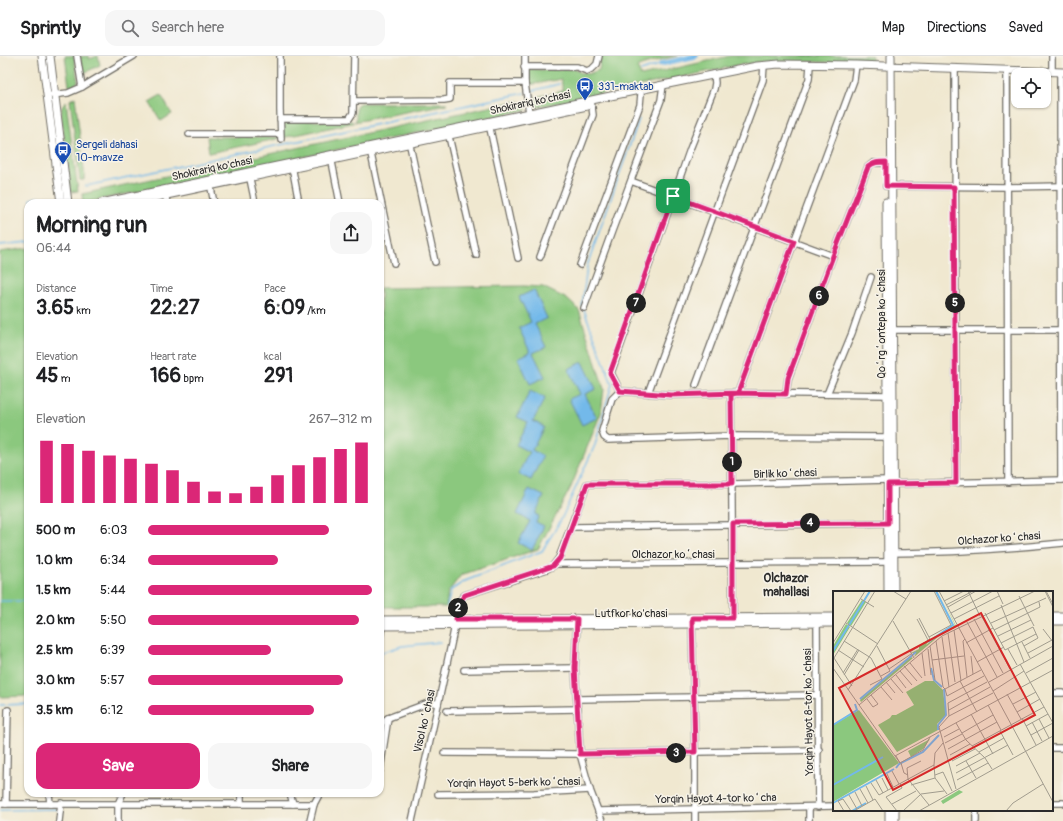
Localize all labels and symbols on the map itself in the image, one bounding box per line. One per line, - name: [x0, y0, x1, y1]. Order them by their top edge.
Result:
- bus stop icon: 331-maktab: [575, 76, 595, 101]
- place label: 331-maktab: [598, 80, 654, 93]
- street label: Shokirariq ko'chasi: [489, 88, 572, 117]
- place label: Sergeli dahasi 10-mavze: [76, 138, 137, 164]
- bus stop icon: Sergeli dahasi 10-mavze: [53, 140, 73, 165]
- street label: Shokirariq ko'chasi: [171, 154, 254, 183]
- pin: [656, 179, 690, 213]
- street label: Qoʻrgʻontepa koʻchasi: [875, 269, 888, 379]
- pin: 6: [809, 286, 829, 306]
- pin: 7: [626, 293, 646, 313]
- pin: 5: [945, 293, 965, 313]
- pin: 1: [722, 452, 742, 472]
- street label: Birlik koʻchasi: [753, 466, 817, 481]
- pin: 4: [800, 513, 820, 533]
- street label: Olchazor koʻchasi: [957, 529, 1041, 548]
- street label: Olchazor koʻchasi: [631, 548, 715, 561]
- district label: Olchazor mahallasi: [763, 571, 809, 600]
- inset map: [833, 591, 1053, 811]
- pin: 2: [448, 598, 468, 618]
- street label: Lutfkor ko'chasi: [595, 607, 667, 620]
- street label: Yorqin Hayot 8-tor koʻchasi: [801, 648, 816, 777]
- street label: Visol koʻchasi: [411, 688, 438, 754]
- pin: 3: [666, 743, 686, 763]
- street label: Yorqin Hayot 5-berk koʻchasi: [447, 775, 580, 790]
- street label: Yorqin Hayot 4-tor koʻcha: [654, 791, 777, 806]

